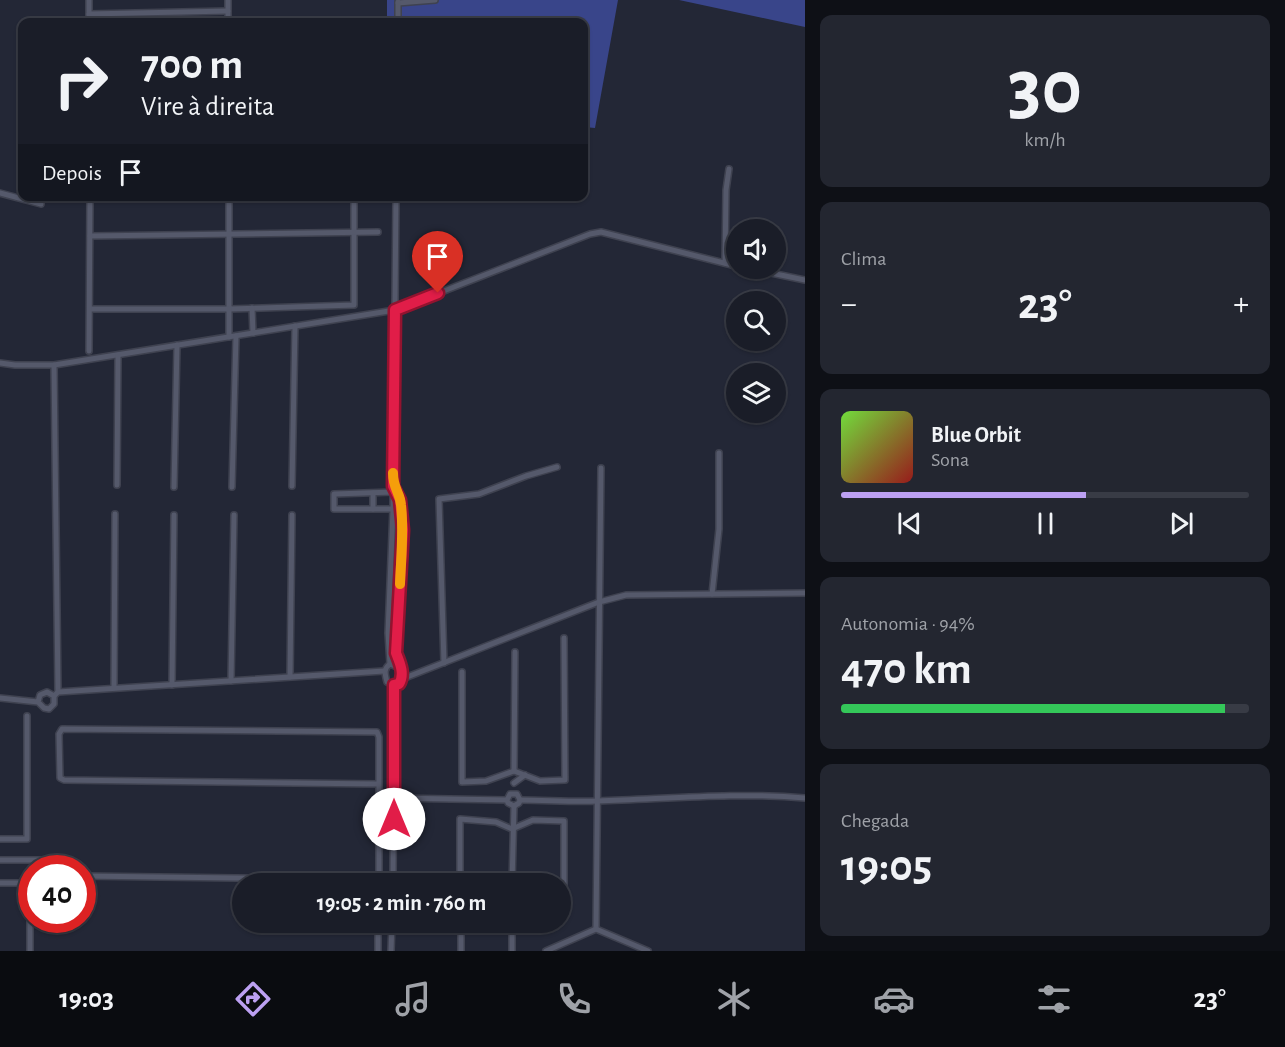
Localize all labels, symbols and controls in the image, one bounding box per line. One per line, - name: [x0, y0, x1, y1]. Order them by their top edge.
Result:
- icon: right: [42, 42, 120, 120]
- text: 700 m: [141, 44, 243, 86]
- text: 30: [1008, 50, 1082, 128]
- text: Vire à direita: [141, 93, 275, 120]
- text: km/h: [1024, 130, 1066, 150]
- icon: arrive: [114, 156, 147, 189]
- text: Depois: [42, 162, 102, 184]
- map controls: [726, 219, 786, 423]
- button: sound: [726, 219, 786, 279]
- pin: [412, 231, 463, 293]
- icon: arrive: [421, 240, 454, 273]
- text: Clima: [841, 249, 886, 269]
- text: 23°: [1018, 282, 1072, 327]
- text: −: [841, 288, 857, 321]
- text: +: [1233, 288, 1249, 321]
- button: search: [726, 291, 786, 351]
- button: layers: [726, 363, 786, 423]
- text: Blue Orbit: [931, 424, 1021, 446]
- text: Sona: [931, 450, 969, 470]
- icon: previous: [893, 507, 926, 540]
- icon: pause: [1029, 507, 1062, 540]
- icon: next: [1165, 507, 1198, 540]
- text: Autonomia · 94%: [841, 614, 975, 634]
- text: 470 km: [841, 647, 972, 692]
- position arrow: [362, 787, 426, 851]
- text: Chegada: [841, 811, 909, 831]
- text: 19:05: [841, 844, 932, 889]
- speed limit sign: 40: [18, 855, 96, 933]
- text: 19:05 · 2 min · 760 m: [317, 892, 486, 914]
- icon: directions: [232, 978, 274, 1020]
- icon: music: [392, 978, 434, 1020]
- icon: phone: [553, 978, 595, 1020]
- icon: climate: [713, 978, 755, 1020]
- icon: car: [873, 978, 915, 1020]
- icon: filters: [1033, 978, 1075, 1020]
- text: 19:03: [59, 985, 114, 1012]
- text: 23°: [1194, 985, 1226, 1012]

